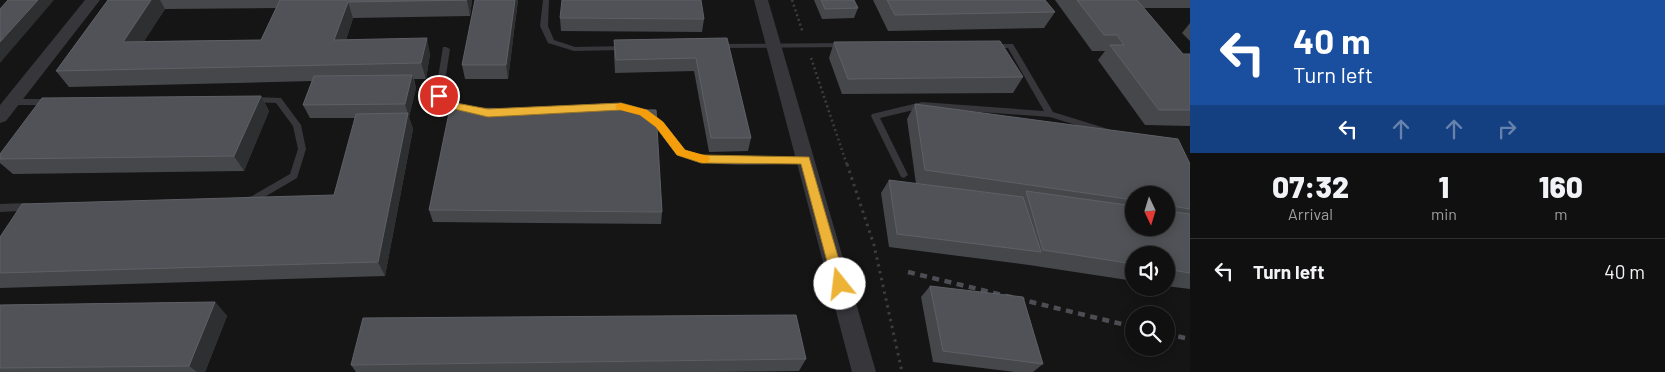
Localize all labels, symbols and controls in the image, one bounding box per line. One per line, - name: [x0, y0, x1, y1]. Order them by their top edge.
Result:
- text: 40 m: [1293, 19, 1370, 61]
- icon: left: [1210, 20, 1275, 85]
- text: Turn left: [1293, 61, 1373, 87]
- pin: [418, 75, 460, 117]
- icon: arrive: [425, 82, 453, 110]
- icon: left: [1334, 115, 1362, 143]
- icon: ahead: [1387, 115, 1415, 143]
- icon: ahead: [1440, 115, 1468, 143]
- icon: right: [1493, 115, 1521, 143]
- text: 07:32: [1272, 168, 1349, 204]
- text: 1: [1439, 168, 1449, 204]
- text: 160: [1539, 168, 1583, 204]
- north arrow: [1125, 186, 1175, 236]
- map controls: [1125, 186, 1175, 356]
- text: Arrival: [1288, 204, 1333, 223]
- text: min: [1431, 204, 1457, 223]
- text: m: [1554, 204, 1568, 223]
- button: sound: [1125, 246, 1175, 296]
- position arrow: [813, 257, 865, 309]
- icon: left: [1210, 257, 1238, 285]
- text: Turn left: [1253, 260, 1324, 283]
- text: 40 m: [1604, 260, 1645, 283]
- button: search: [1125, 306, 1175, 356]

